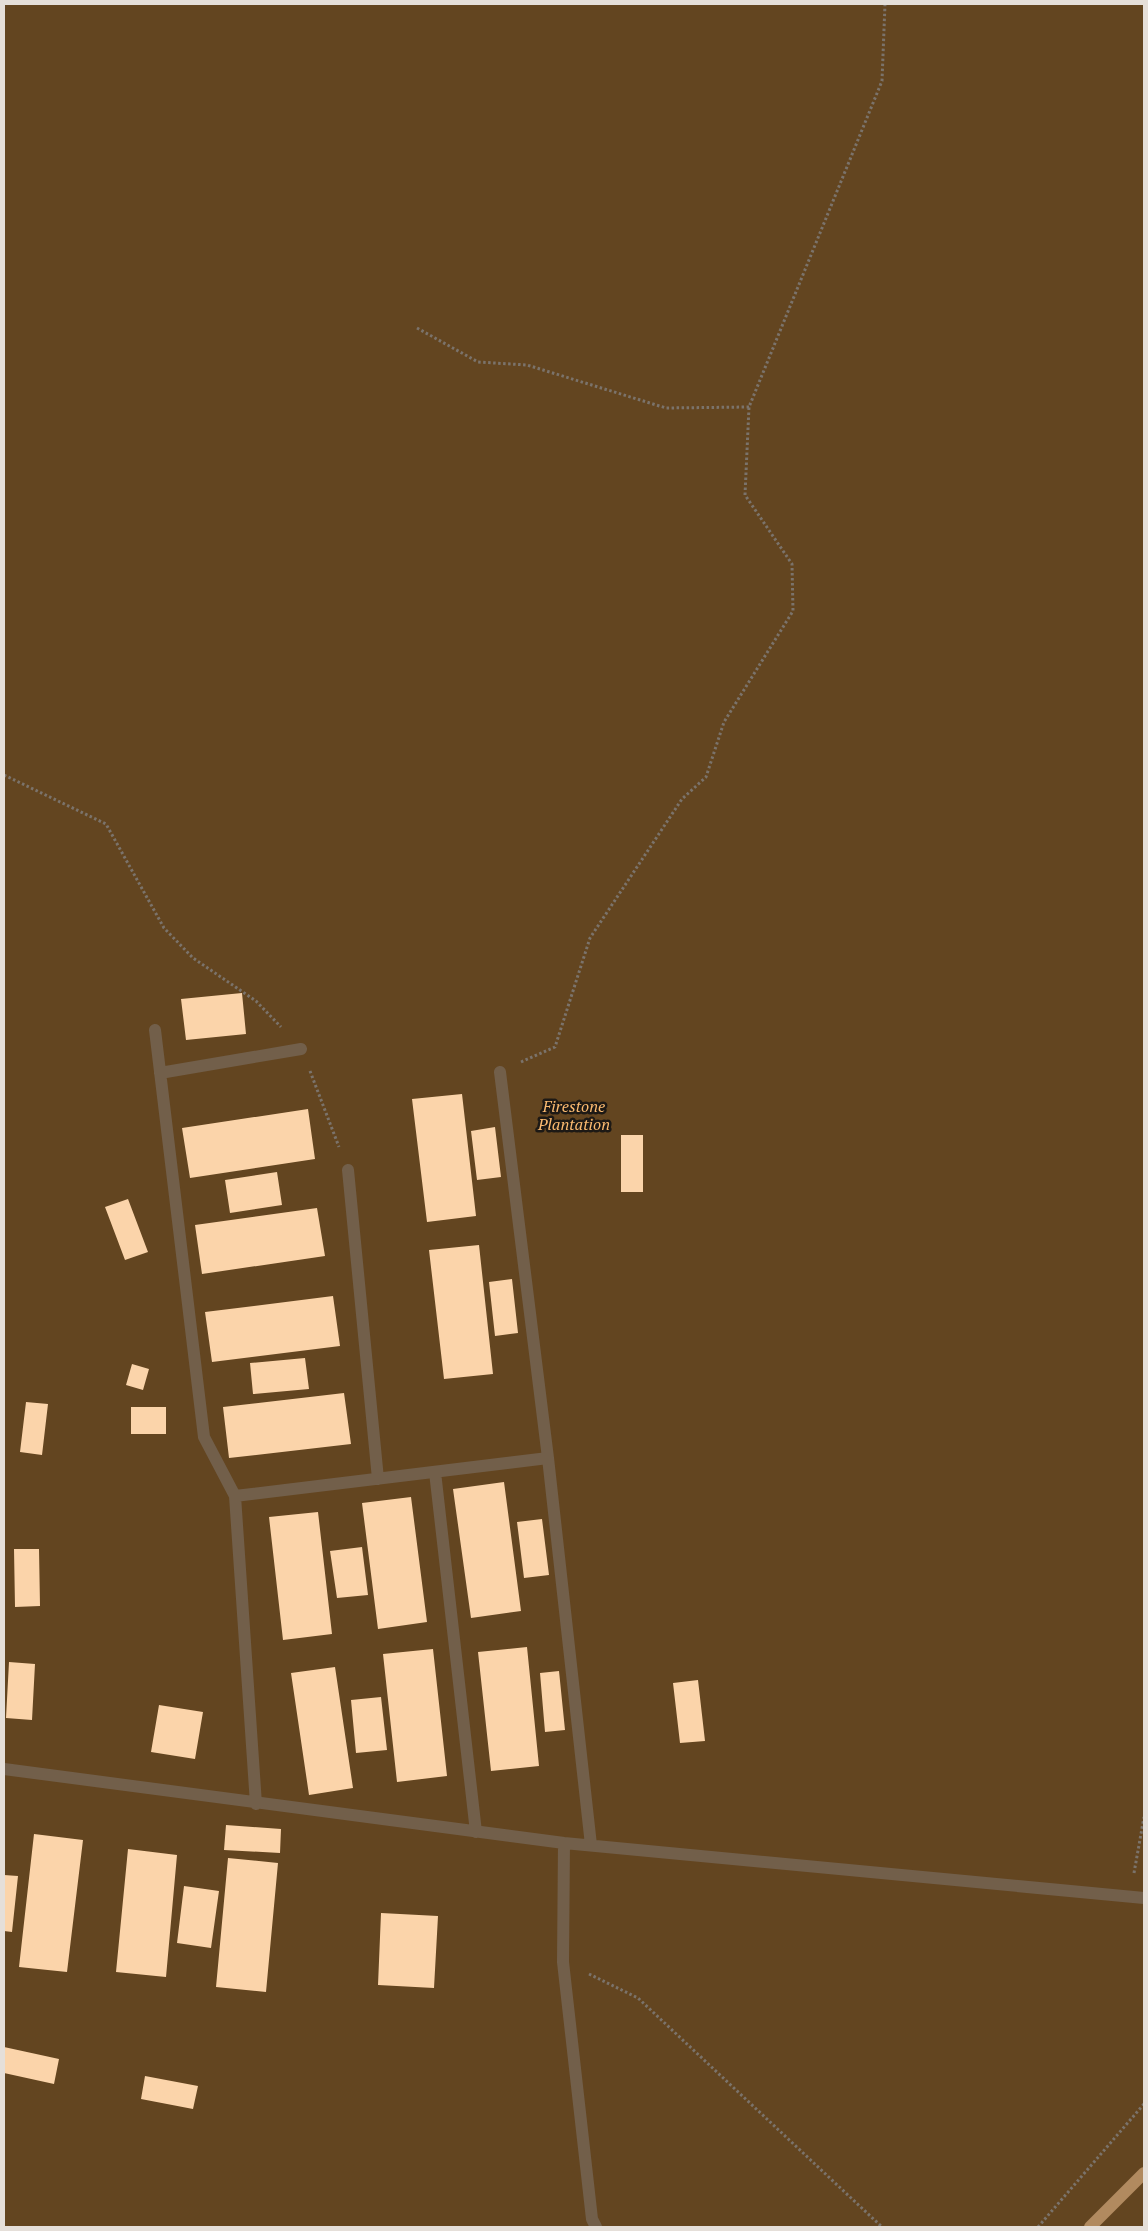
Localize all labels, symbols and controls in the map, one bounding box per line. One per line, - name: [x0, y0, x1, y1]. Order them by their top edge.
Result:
- park label: Firestone Plantation: [537, 1095, 610, 1135]

